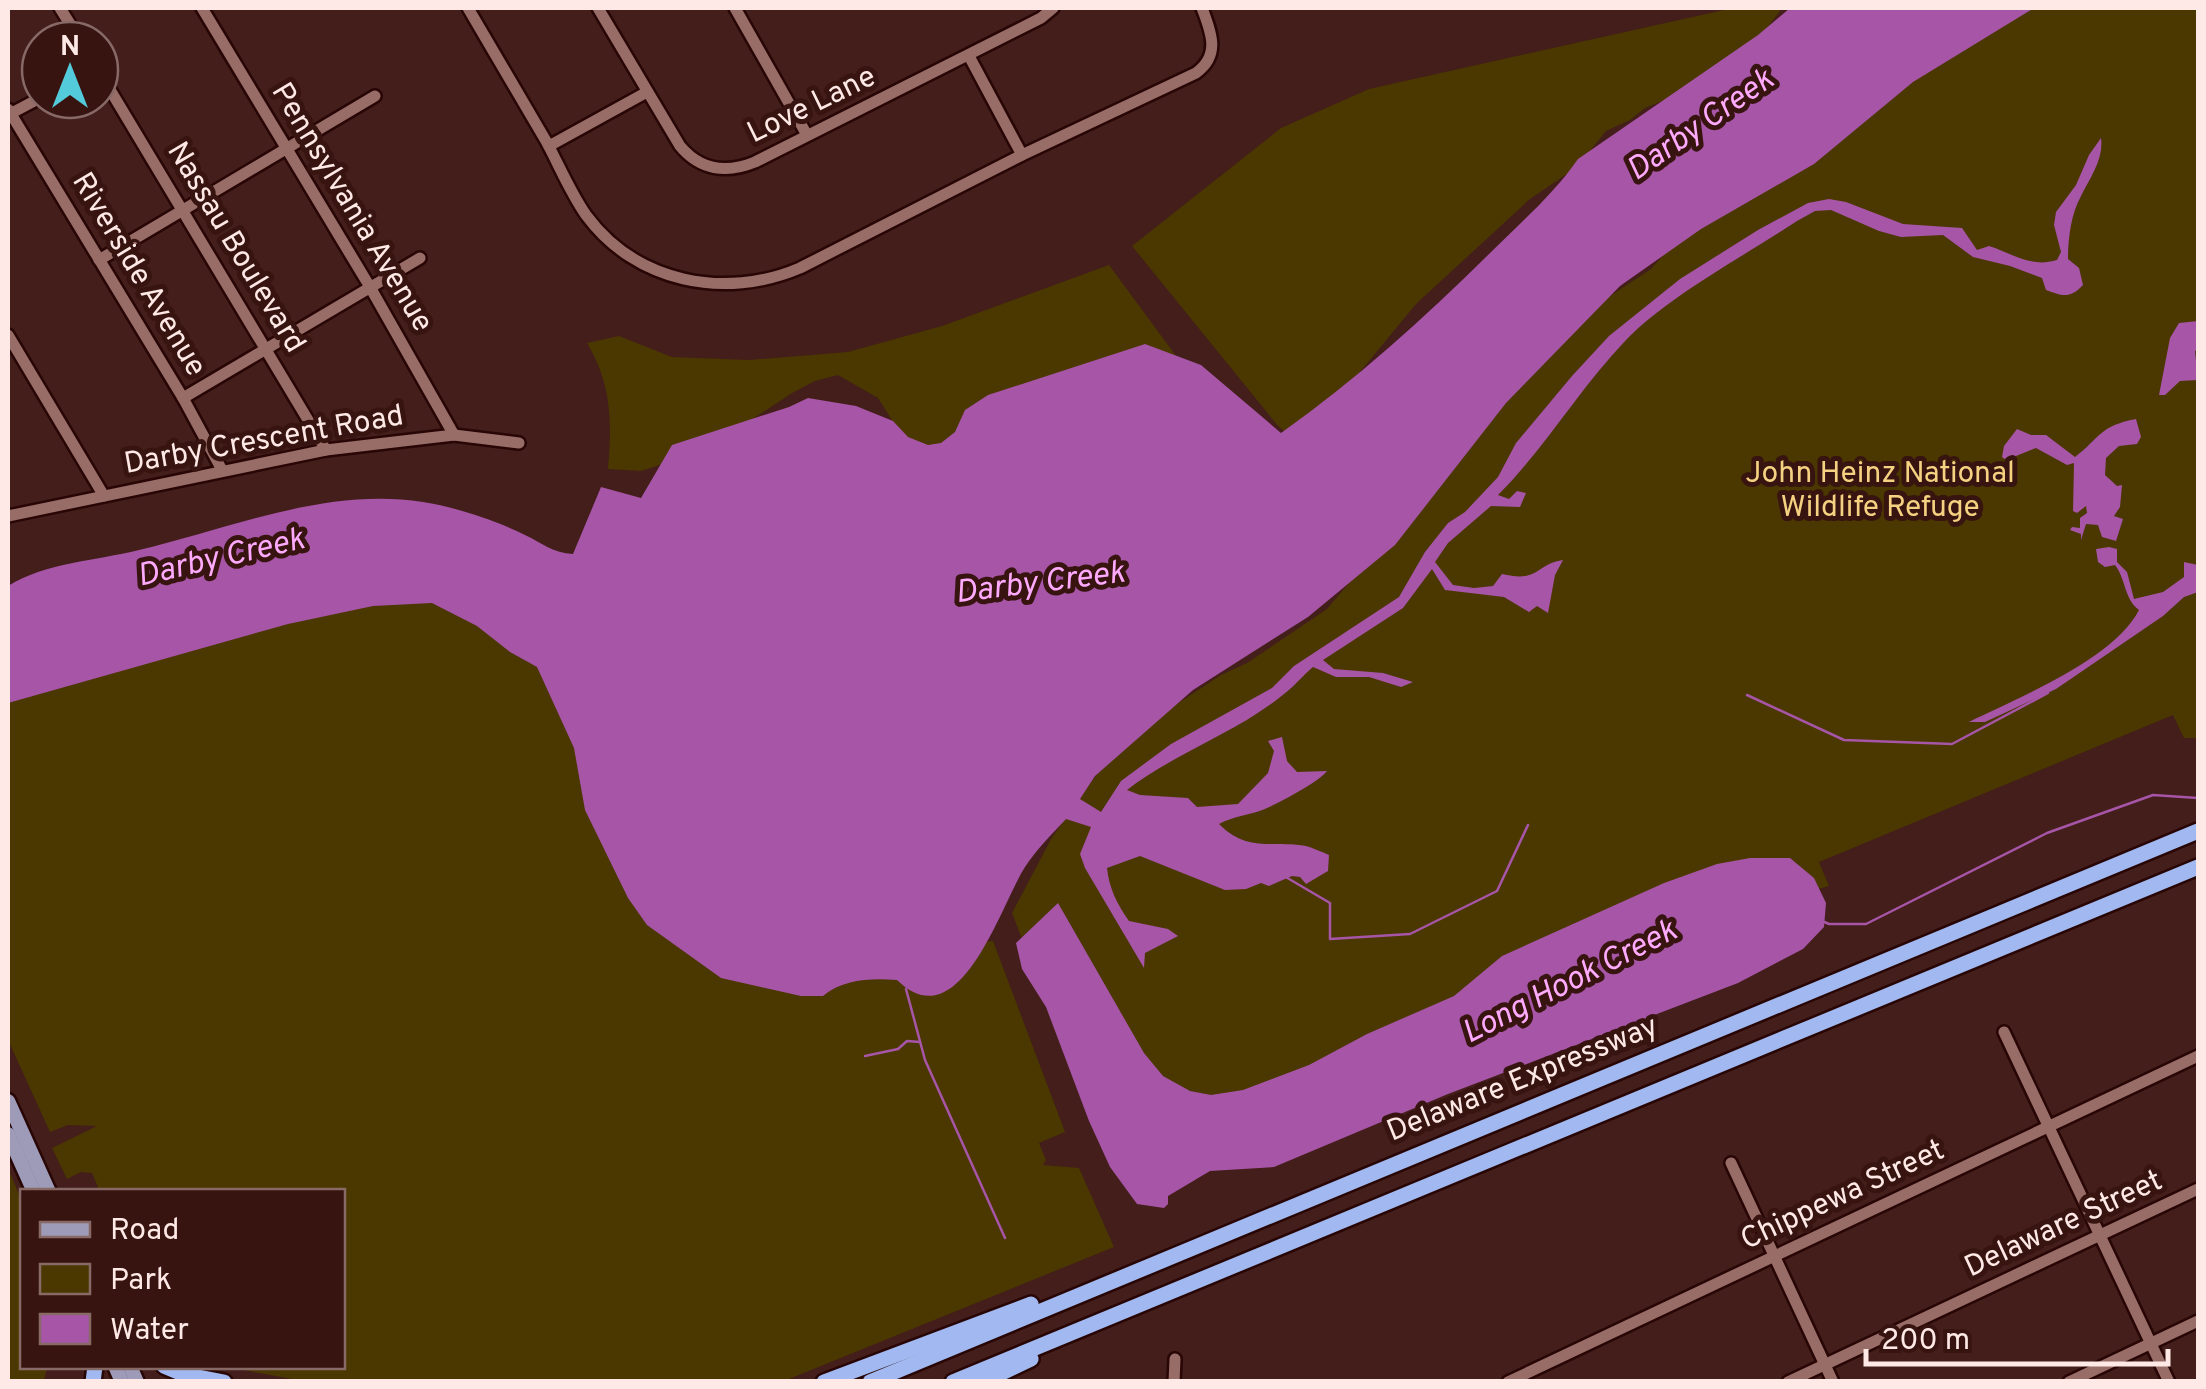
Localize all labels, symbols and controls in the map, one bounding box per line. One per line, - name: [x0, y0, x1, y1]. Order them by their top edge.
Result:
- north arrow: [20, 20, 120, 120]
- text: N: [60, 30, 80, 66]
- street label: Love Lane: [742, 59, 882, 153]
- water label: Darby Creek: [1620, 60, 1783, 191]
- street label: Pennsylvania Avenue: [262, 77, 440, 339]
- street label: Nassau Boulevard: [157, 136, 313, 360]
- street label: Riverside Avenue: [63, 166, 213, 384]
- street label: Darby Crescent Road: [121, 398, 407, 484]
- park label: John Heinz National Wildlife Refuge: [1745, 456, 2015, 527]
- water label: Darby Creek: [134, 520, 309, 598]
- water label: Darby Creek: [953, 554, 1128, 614]
- water label: Long Hook Creek: [1456, 911, 1685, 1054]
- street label: Delaware Expressway: [1382, 1009, 1664, 1151]
- street label: Chippewa Street: [1735, 1133, 1951, 1259]
- street label: Delaware Street: [1959, 1163, 2169, 1287]
- legend: [20, 1189, 345, 1369]
- text: Road: [110, 1213, 179, 1250]
- text: Park: [110, 1263, 172, 1300]
- scale bar: [1866, 1304, 2168, 1366]
- text: Water: [110, 1313, 189, 1350]
- text: 200 m: [1881, 1323, 1970, 1360]

